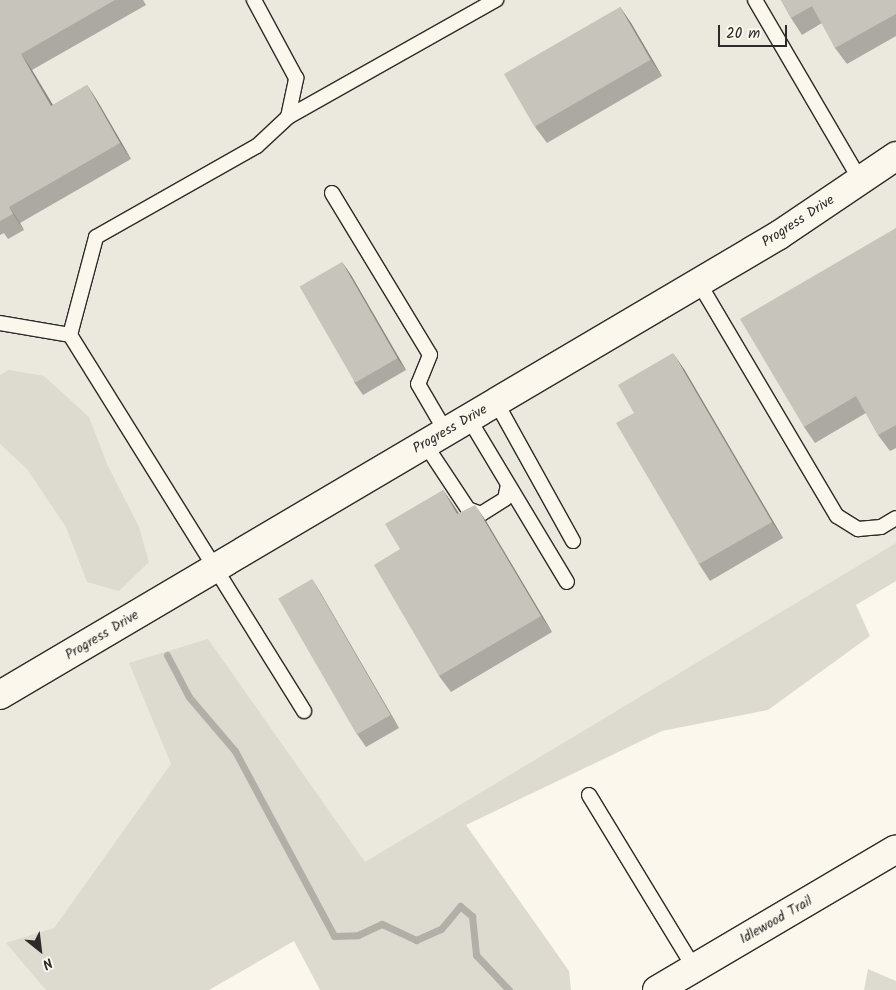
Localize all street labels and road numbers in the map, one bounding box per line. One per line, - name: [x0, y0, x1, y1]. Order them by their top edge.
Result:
- street label: Progress Drive: [759, 191, 837, 251]
- street label: Progress Drive: [410, 401, 490, 457]
- street label: Progress Drive: [62, 606, 142, 664]
- street label: Idlewood Trail: [737, 892, 815, 948]

